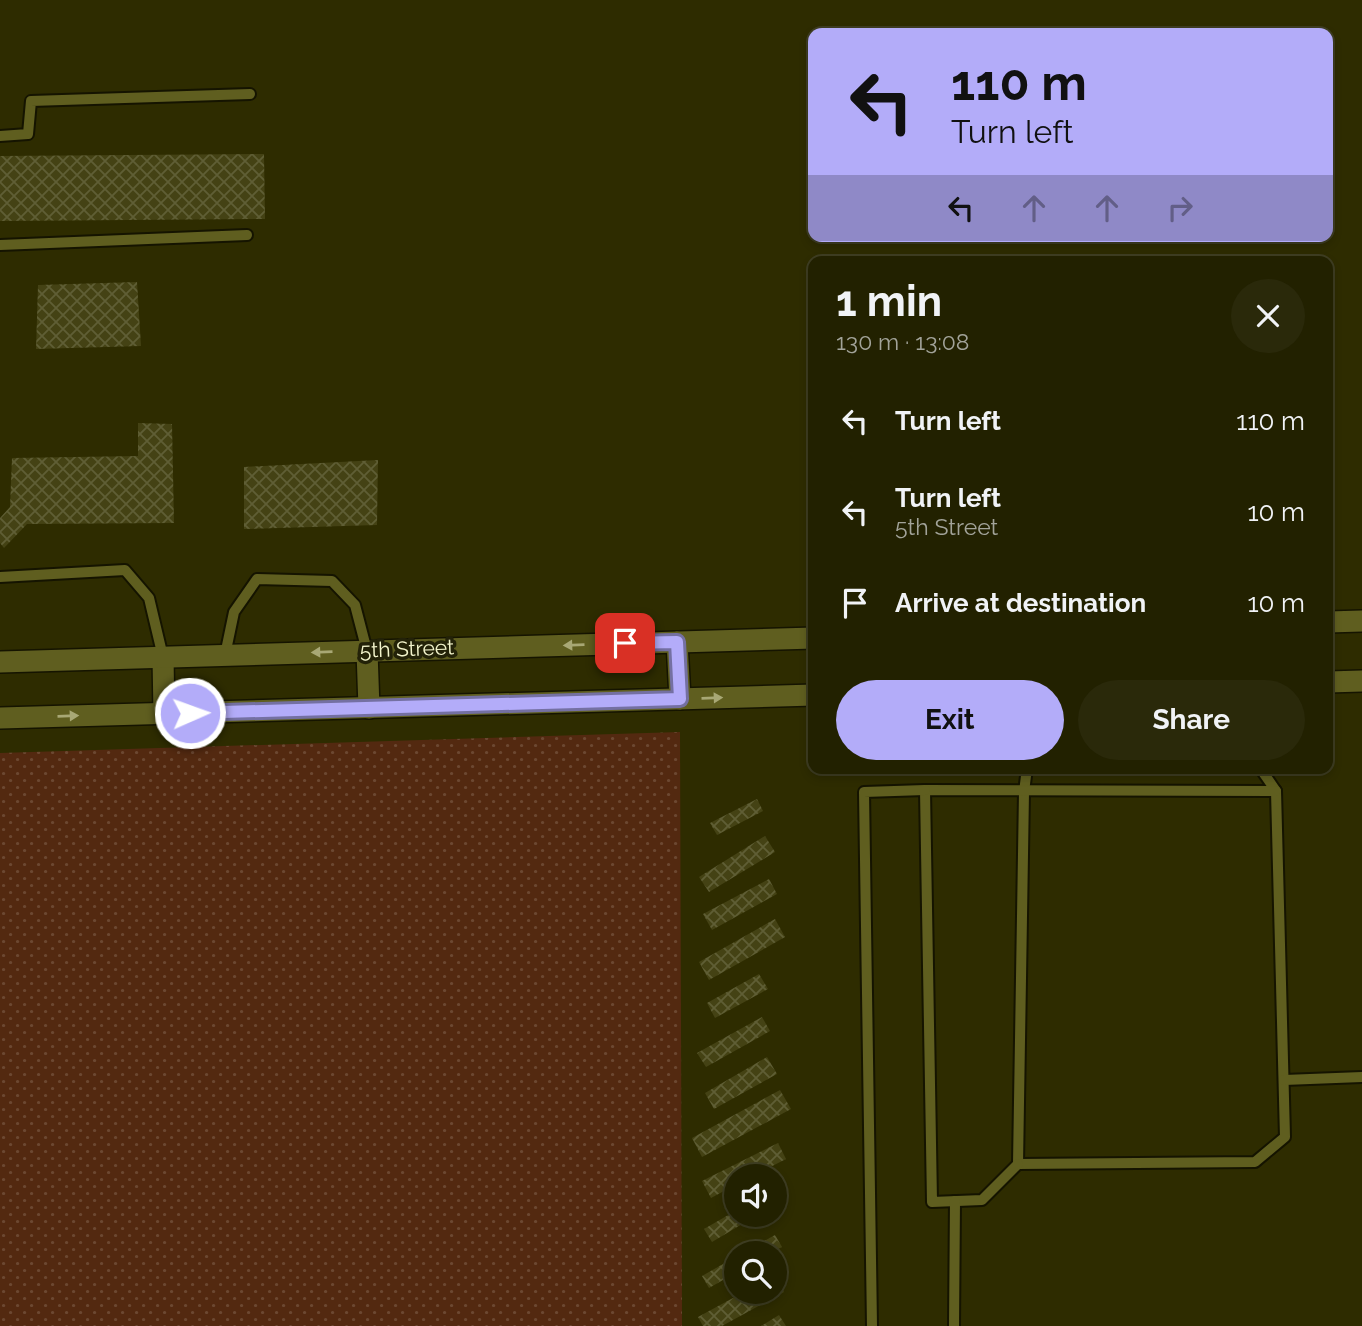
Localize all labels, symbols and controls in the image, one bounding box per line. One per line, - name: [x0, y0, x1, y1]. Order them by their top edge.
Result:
- text: 110 m: [951, 54, 1087, 111]
- icon: left: [836, 56, 927, 147]
- text: Turn left: [951, 113, 1073, 150]
- icon: left: [942, 189, 980, 227]
- icon: ahead: [1015, 189, 1053, 227]
- icon: ahead: [1088, 189, 1126, 227]
- icon: right: [1161, 189, 1199, 227]
- text: 1 min: [836, 277, 942, 326]
- button: close: [1231, 279, 1305, 353]
- text: 130 m · 13:08: [836, 328, 969, 355]
- icon: left: [836, 402, 874, 440]
- text: Turn left: [895, 406, 1001, 436]
- text: 110 m: [1236, 406, 1305, 436]
- text: Turn left: [895, 483, 1001, 513]
- icon: left: [836, 493, 874, 531]
- text: 10 m: [1247, 497, 1305, 527]
- text: 5th Street: [895, 513, 998, 540]
- icon: arrive: [836, 584, 874, 622]
- text: Arrive at destination: [895, 588, 1146, 618]
- text: 10 m: [1247, 588, 1305, 618]
- pin: [595, 613, 655, 673]
- icon: arrive: [606, 624, 644, 662]
- street label: 5th Street: [359, 634, 455, 663]
- one-way arrow: [563, 639, 585, 650]
- one-way arrow: [311, 646, 333, 658]
- position arrow: [153, 676, 227, 750]
- button: Exit: [836, 680, 1064, 760]
- button: Share: [1078, 680, 1305, 760]
- one-way arrow: [701, 693, 723, 704]
- one-way arrow: [57, 711, 79, 722]
- map controls: [724, 1164, 787, 1304]
- button: sound: [724, 1164, 787, 1227]
- button: search: [724, 1241, 787, 1304]

